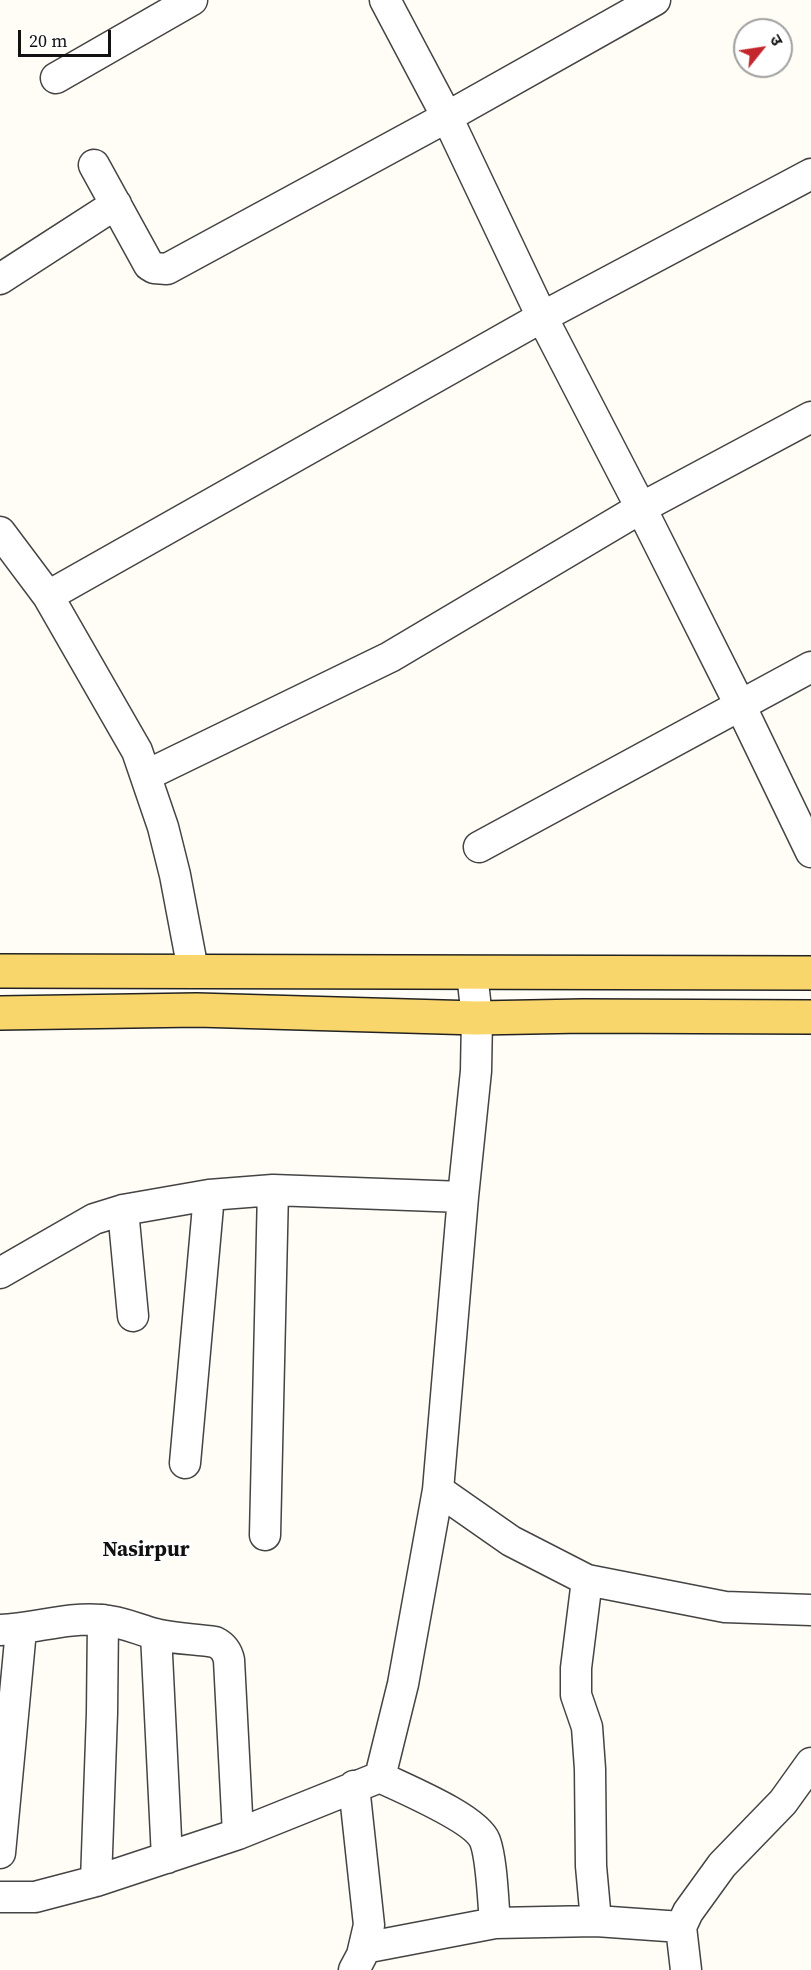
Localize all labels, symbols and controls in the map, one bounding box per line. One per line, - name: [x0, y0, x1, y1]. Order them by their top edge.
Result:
- scale bar: [21, 18, 114, 56]
- north arrow: [733, 18, 793, 78]
- text: 20 m: [29, 28, 67, 53]
- text: उ: [765, 30, 789, 50]
- district label: Nasirpur: [103, 1538, 189, 1564]

